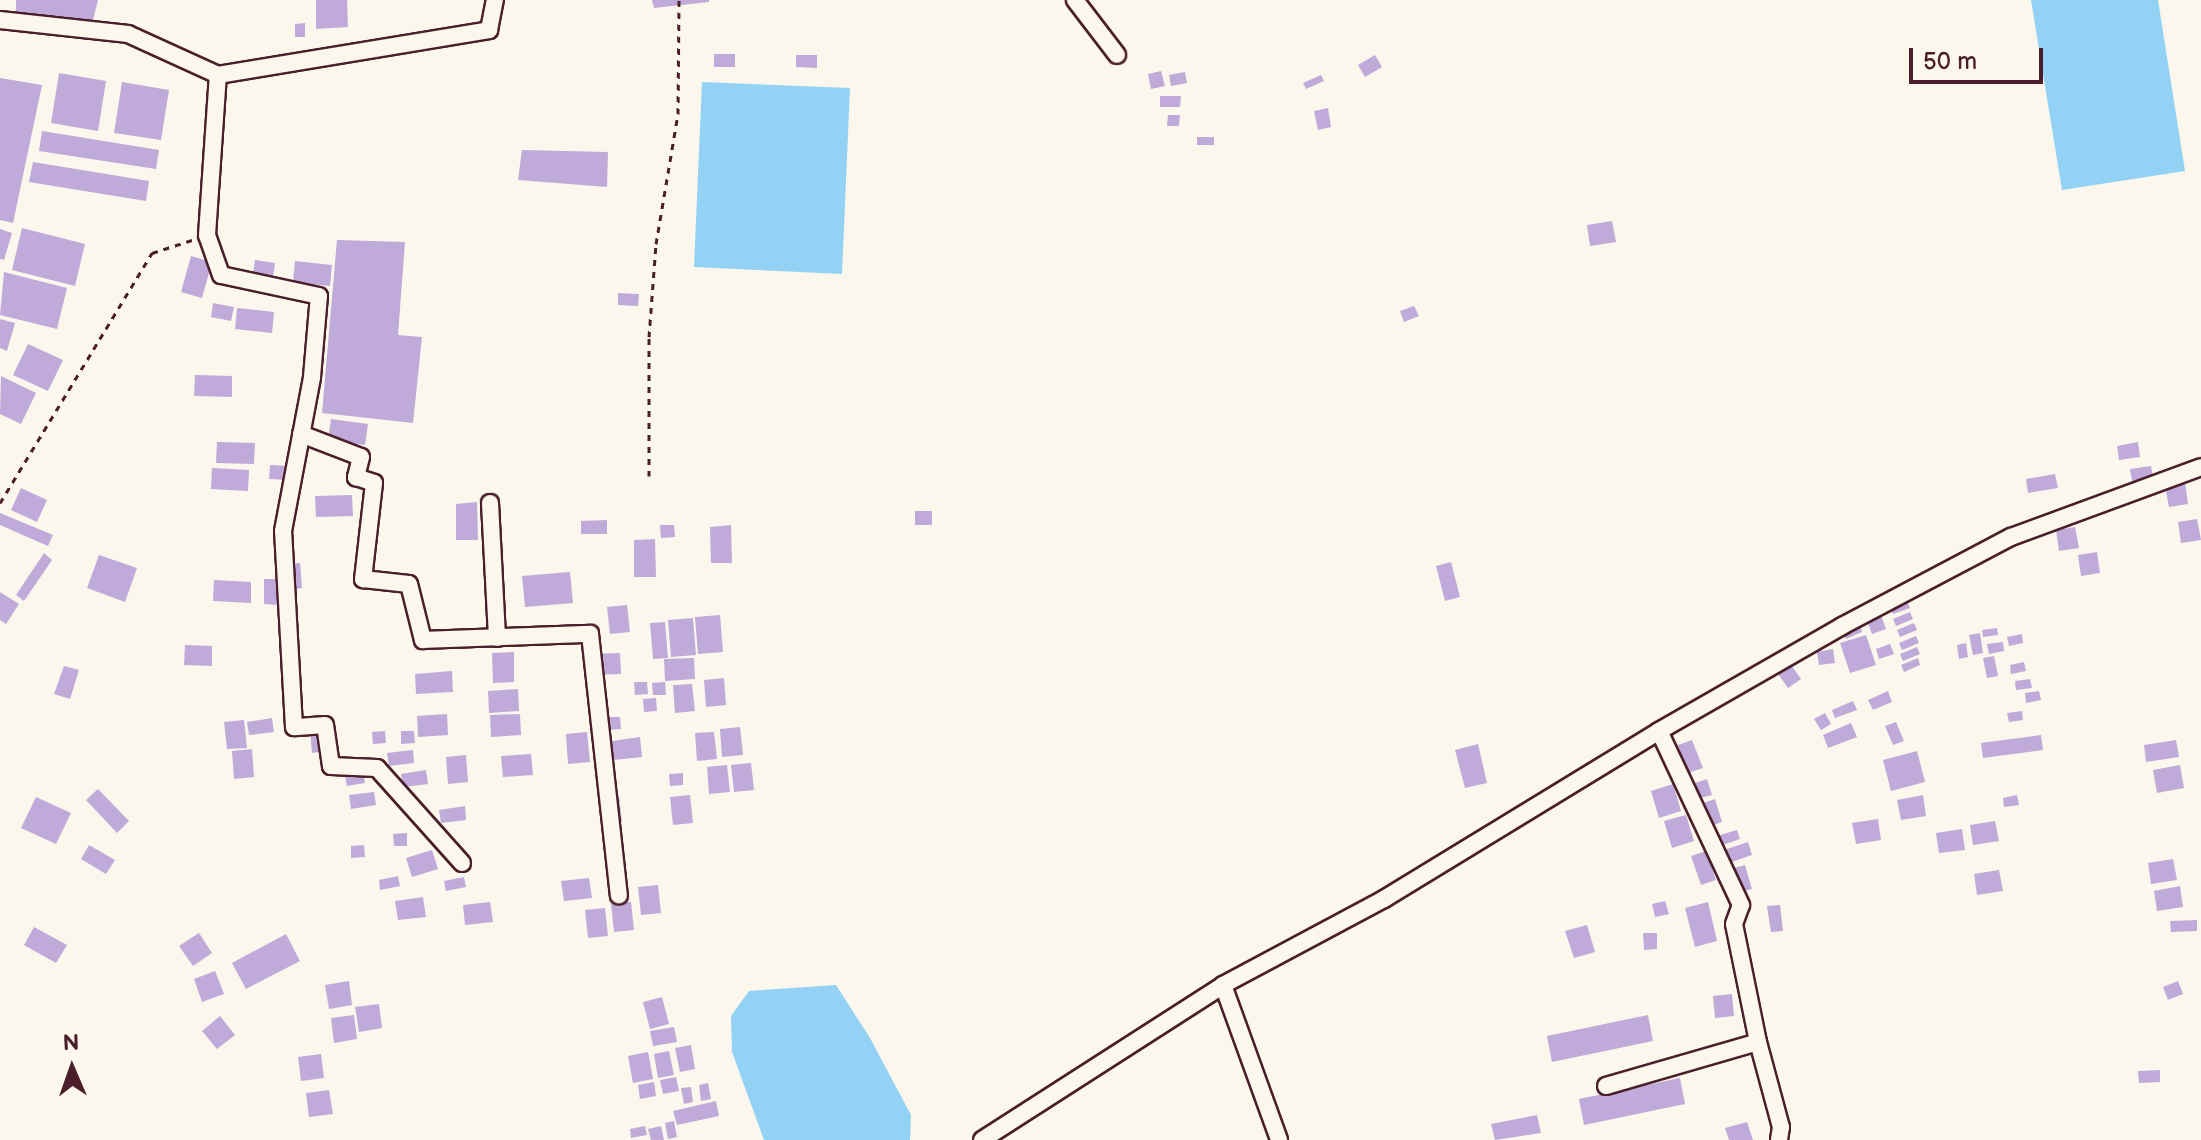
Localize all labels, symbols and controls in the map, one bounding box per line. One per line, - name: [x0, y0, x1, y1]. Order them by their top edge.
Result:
- scale bar: [1913, 32, 2047, 82]
- text: 50 m: [1923, 47, 1977, 76]
- north arrow: [32, 1028, 112, 1108]
- text: N: [62, 1030, 80, 1057]

